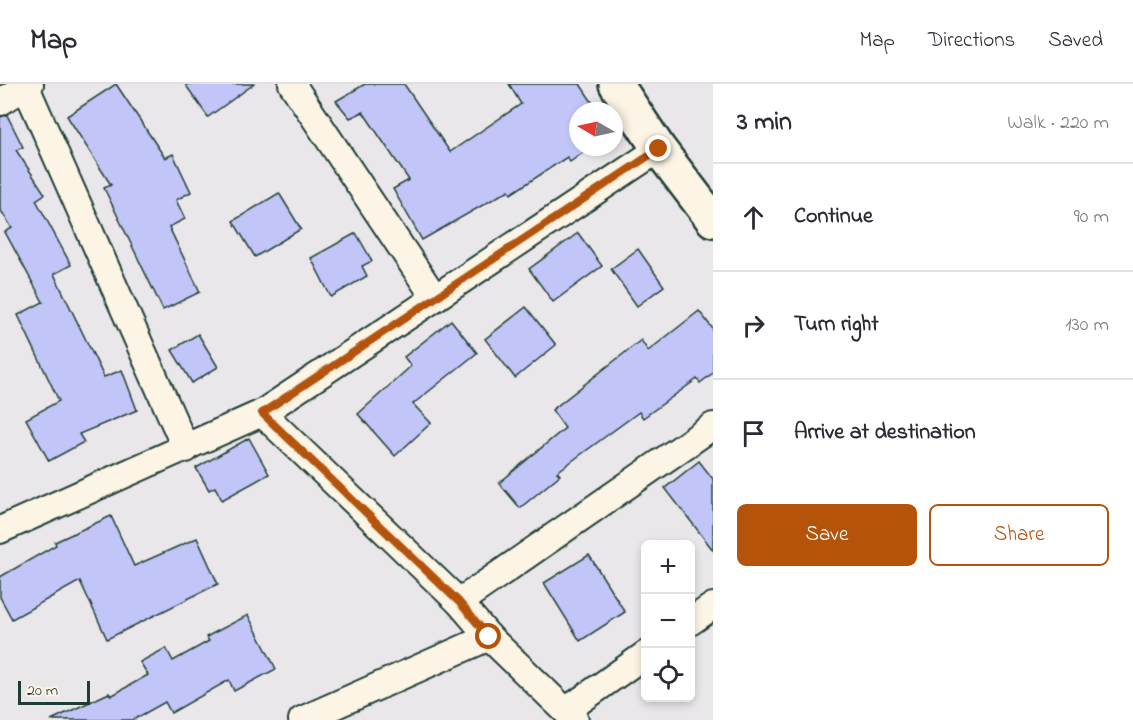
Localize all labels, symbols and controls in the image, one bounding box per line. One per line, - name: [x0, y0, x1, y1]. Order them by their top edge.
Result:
- text: Map: [30, 21, 77, 62]
- text: Map: [859, 26, 895, 56]
- text: Directions: [928, 26, 1015, 56]
- text: Saved: [1048, 26, 1103, 56]
- north arrow: [569, 102, 623, 156]
- text: 3 min: [737, 104, 792, 142]
- text: Walk · 220 m: [1007, 109, 1109, 138]
- route end: [645, 135, 671, 161]
- icon: ahead: [737, 201, 770, 234]
- text: Continue: [794, 201, 873, 233]
- text: 90 m: [1074, 203, 1109, 232]
- icon: right: [737, 309, 770, 342]
- text: Turn right: [794, 309, 879, 341]
- text: 130 m: [1065, 311, 1109, 340]
- icon: arrive: [737, 417, 770, 450]
- text: Arrive at destination: [794, 417, 976, 449]
- button: Save: [737, 504, 917, 566]
- button: Share: [929, 504, 1109, 566]
- map controls: [641, 540, 695, 702]
- button: +: [641, 540, 695, 594]
- button: −: [641, 594, 695, 648]
- route start: [475, 623, 501, 649]
- button: locate: [641, 648, 695, 702]
- scale bar: [18, 678, 90, 706]
- text: 20 m: [27, 679, 58, 703]

